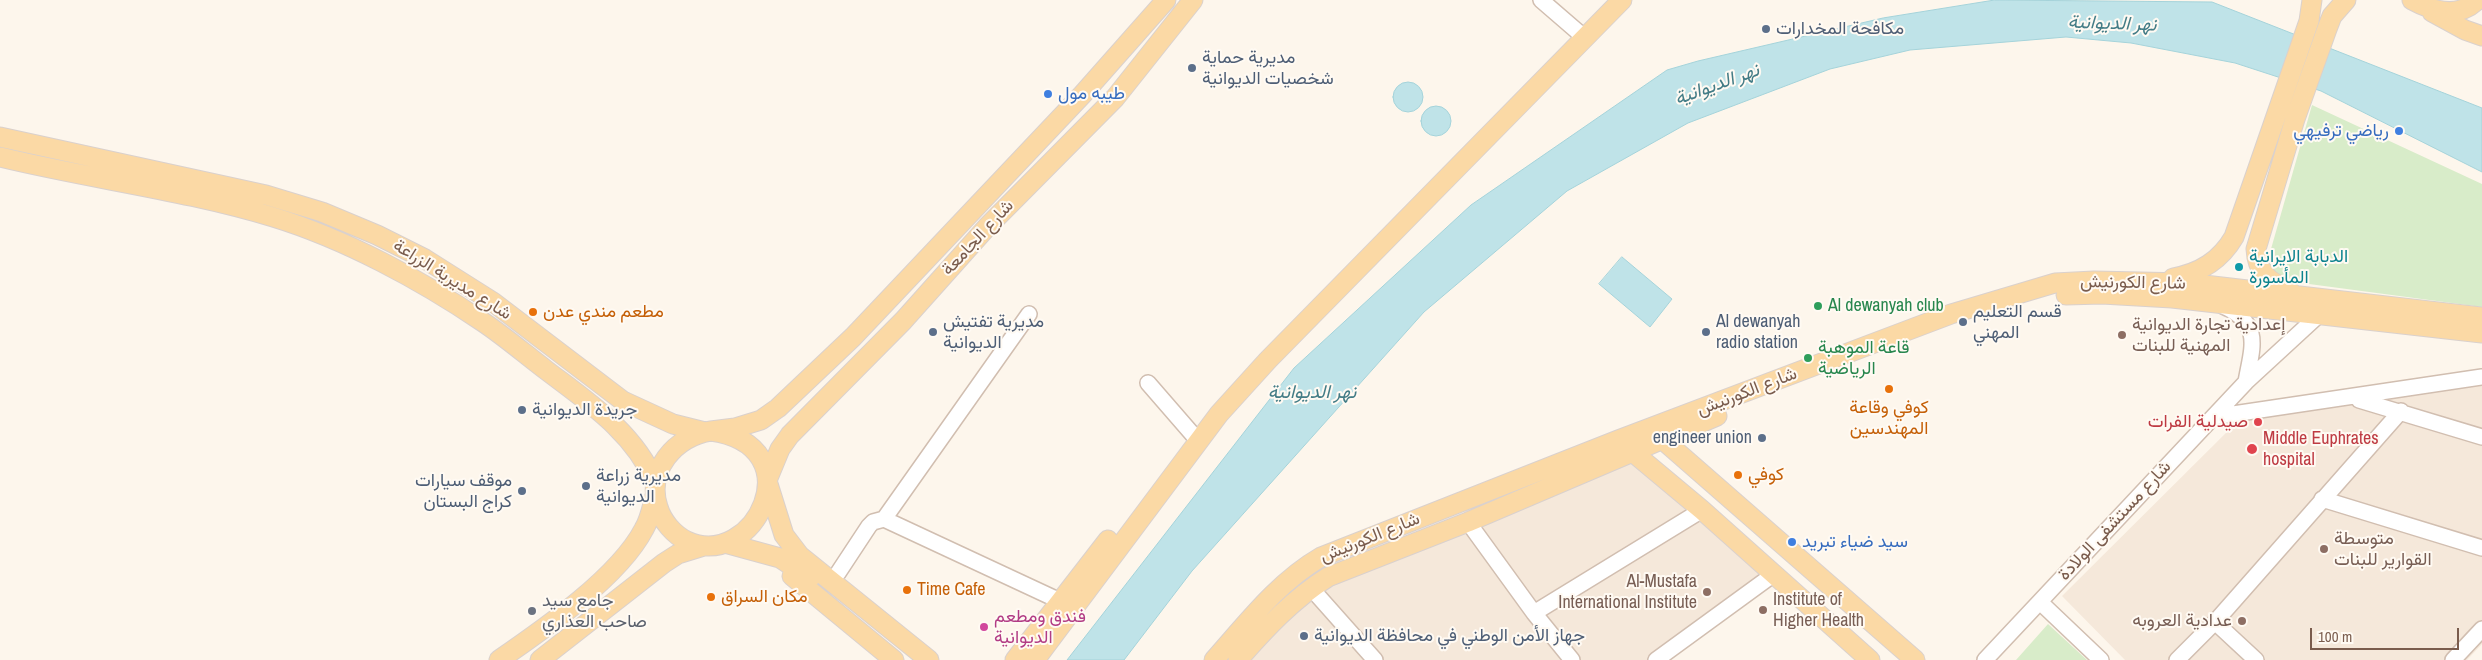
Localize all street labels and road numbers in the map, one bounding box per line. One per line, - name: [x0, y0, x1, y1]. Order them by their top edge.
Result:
- street label: شارع الجامعة: [937, 196, 1019, 280]
- street label: شارع مديرية الزراعة: [389, 235, 515, 325]
- street label: شارع الكورنيش: [2080, 271, 2186, 295]
- street label: شارع الكورنيش: [1694, 363, 1800, 421]
- street label: شارع مستشفى الولادة: [2054, 457, 2176, 585]
- street label: شارع الكورنيش: [1317, 508, 1423, 568]

